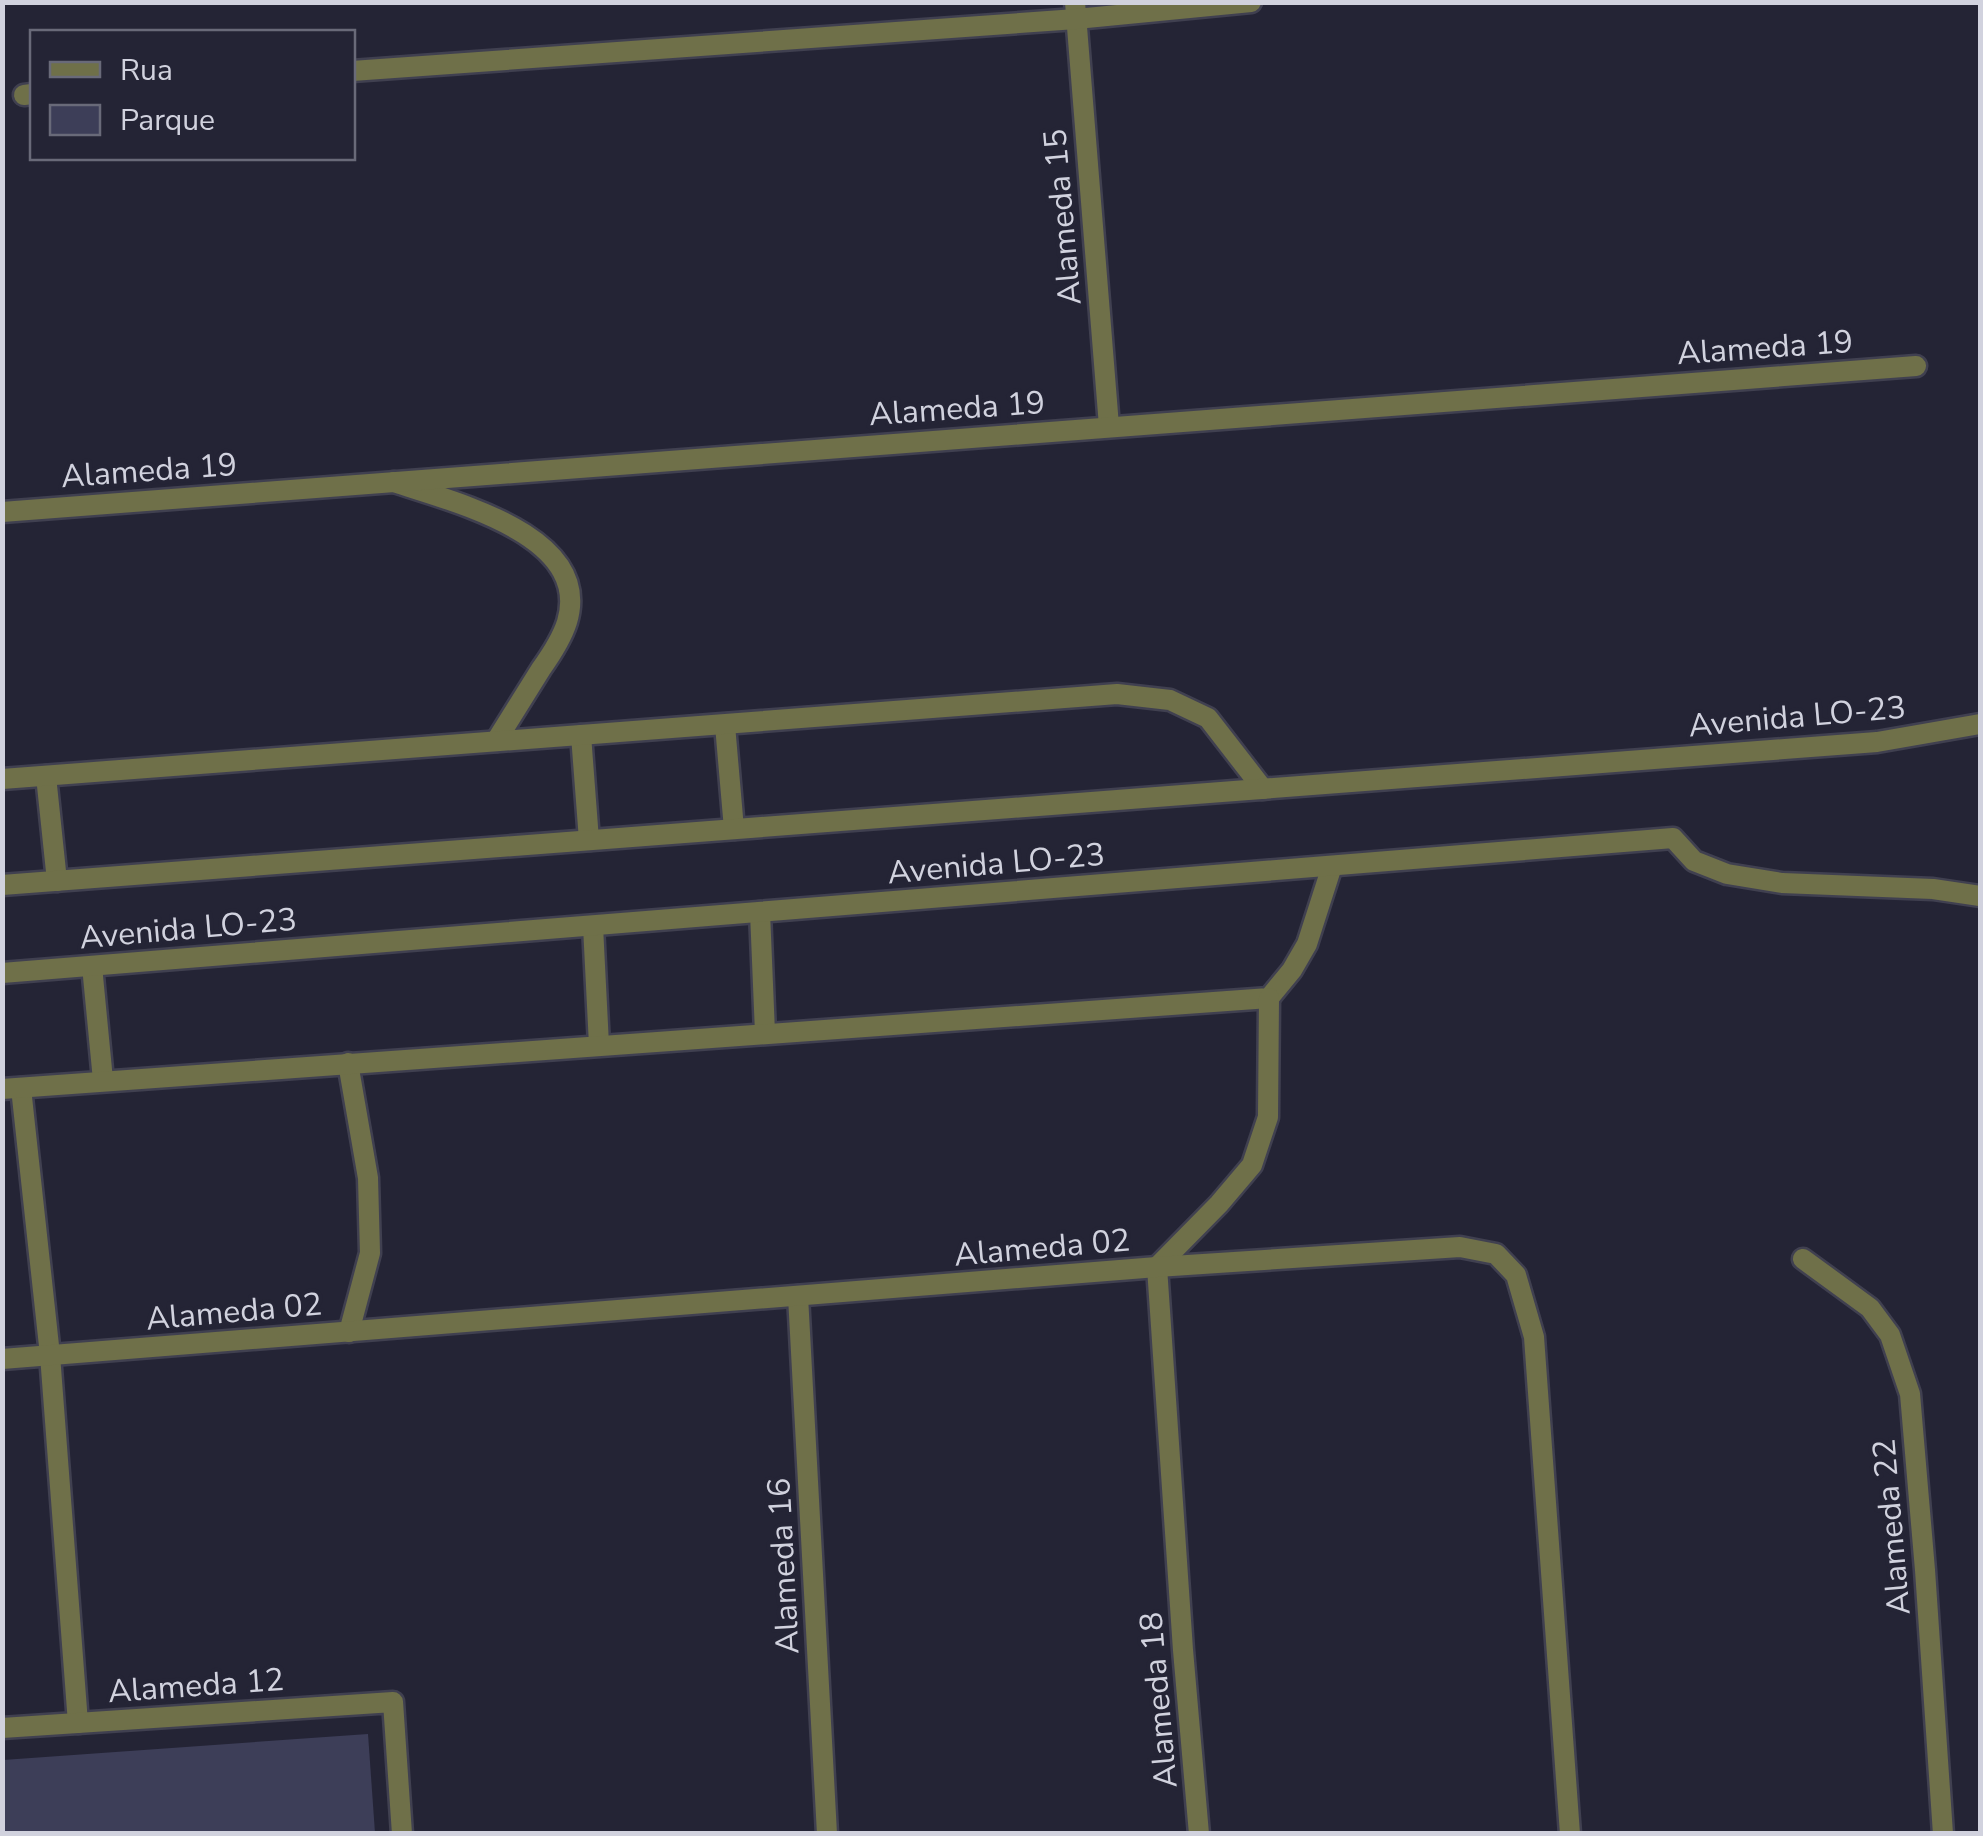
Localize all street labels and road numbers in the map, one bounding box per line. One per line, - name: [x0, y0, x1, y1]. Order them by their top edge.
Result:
- street label: Alameda 15: [1033, 127, 1092, 307]
- street label: Alameda 19: [1676, 320, 1855, 375]
- street label: Alameda 19: [868, 381, 1047, 436]
- street label: Alameda 19: [60, 443, 239, 498]
- street label: Avenida LO-23: [1687, 686, 1907, 747]
- street label: Avenida LO-23: [886, 833, 1106, 894]
- street label: Avenida LO-23: [78, 898, 298, 959]
- street label: Alameda 02: [952, 1218, 1132, 1277]
- street label: Alameda 02: [144, 1282, 324, 1341]
- street label: Alameda 22: [1862, 1437, 1921, 1617]
- street label: Alameda 16: [757, 1477, 810, 1655]
- street label: Alameda 18: [1129, 1610, 1188, 1790]
- street label: Alameda 12: [107, 1658, 286, 1713]

